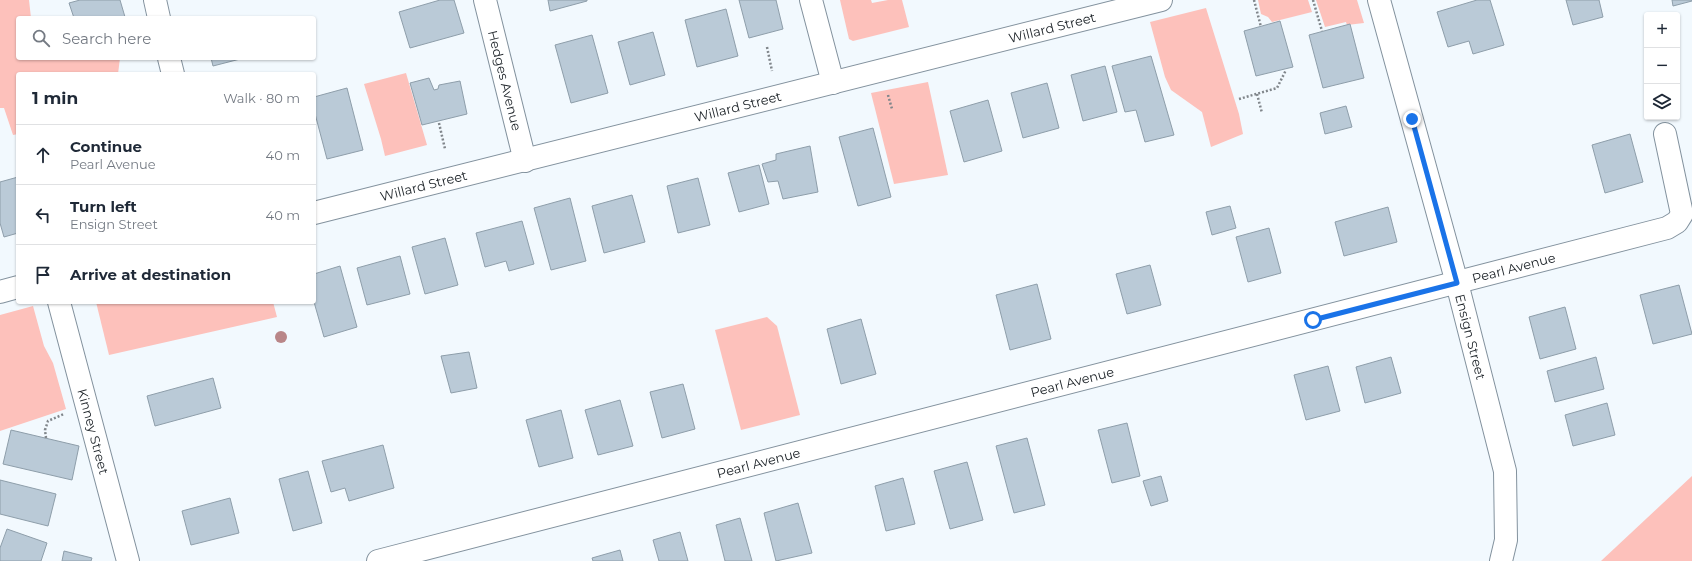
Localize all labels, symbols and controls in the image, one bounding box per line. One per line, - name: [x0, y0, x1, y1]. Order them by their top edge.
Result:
- street label: Willard Street: [1007, 9, 1097, 46]
- map controls: [1644, 12, 1680, 120]
- button: +: [1644, 12, 1680, 48]
- search box: [16, 16, 316, 60]
- icon: search: [30, 27, 52, 49]
- text: Search here: [62, 29, 151, 48]
- street label: Hedges Avenue: [485, 29, 525, 133]
- button: −: [1644, 48, 1680, 84]
- button: layers: [1644, 84, 1680, 120]
- text: 1 min: [32, 88, 78, 108]
- street label: Willard Street: [693, 88, 783, 125]
- text: Walk · 80 m: [223, 90, 300, 106]
- route end: [1403, 110, 1421, 128]
- text: Continue: [70, 137, 142, 156]
- icon: ahead: [32, 144, 54, 166]
- text: 40 m: [266, 147, 300, 163]
- text: Pearl Avenue: [70, 156, 156, 172]
- street label: Willard Street: [378, 167, 469, 204]
- text: Turn left: [70, 197, 137, 216]
- icon: left: [32, 204, 54, 226]
- text: 40 m: [266, 207, 300, 223]
- text: Ensign Street: [70, 216, 158, 232]
- street label: Pearl Avenue: [1470, 249, 1557, 286]
- icon: arrive: [32, 264, 54, 286]
- text: Arrive at destination: [70, 265, 231, 284]
- street label: Ensign Street: [1452, 292, 1489, 381]
- route start: [1304, 311, 1322, 329]
- street label: Pearl Avenue: [1029, 363, 1116, 400]
- street label: Kinney Street: [74, 387, 113, 476]
- street label: Pearl Avenue: [715, 444, 802, 481]

